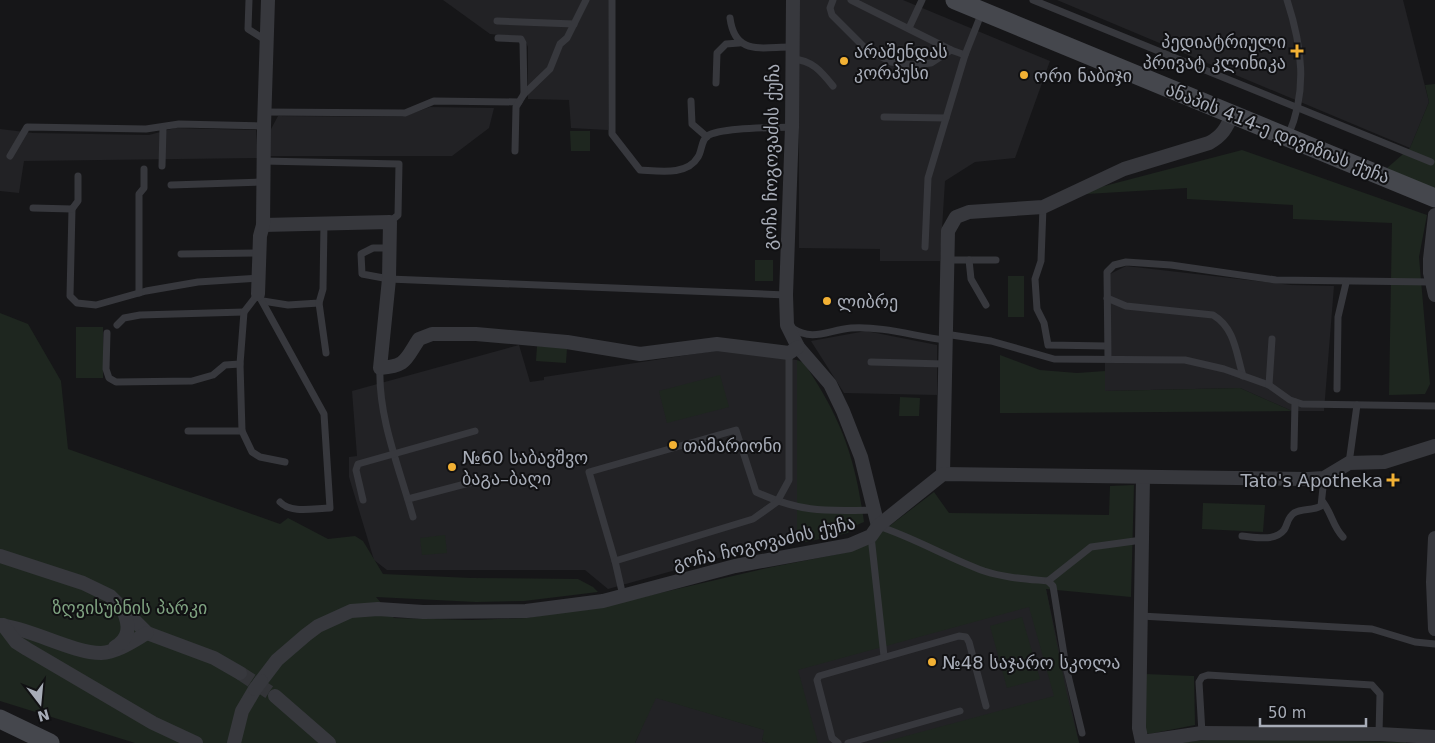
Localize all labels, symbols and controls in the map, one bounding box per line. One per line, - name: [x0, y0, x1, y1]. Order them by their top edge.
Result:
- place label: პედიატრიული პრივატ კლინიკა: [1143, 31, 1286, 73]
- place label: არაშენდას კორპუსი: [854, 41, 948, 83]
- marker: პედიატრიული პრივატ კლინიკა: [1290, 44, 1304, 58]
- marker: არაშენდას კორპუსი: [838, 55, 850, 67]
- street label: გოჩა ჩოგოვაძის ქუჩა: [759, 64, 783, 250]
- place label: ორი ნაბიჯი: [1034, 65, 1132, 86]
- marker: ორი ნაბიჯი: [1018, 69, 1030, 81]
- street label: ანაპის 414-ე დივიზიას ქუჩა: [1163, 78, 1393, 188]
- place label: ლიბრე: [837, 291, 898, 312]
- marker: ლიბრე: [821, 295, 833, 307]
- place label: თამარიონი: [683, 435, 782, 456]
- marker: თამარიონი: [667, 439, 679, 451]
- place label: №60 საბავშვო ბაგა–ბაღი: [462, 447, 588, 489]
- marker: №60 საბავშვო ბაგა–ბაღი: [446, 461, 458, 473]
- place label: Tato's Apotheka: [1239, 470, 1383, 491]
- marker: Tato's Apotheka: [1387, 474, 1399, 486]
- street label: გოჩა ჩოგოვაძის ქუჩა: [671, 512, 857, 574]
- park label: ზღვისუბნის პარკი: [53, 597, 207, 618]
- place label: №48 საჯარო სკოლა: [942, 652, 1120, 673]
- marker: №48 საჯარო სკოლა: [926, 656, 938, 668]
- north arrow: [15, 678, 65, 728]
- scale bar: [1260, 696, 1366, 728]
- text: 50 m: [1268, 704, 1306, 722]
- text: N: [36, 706, 51, 725]

